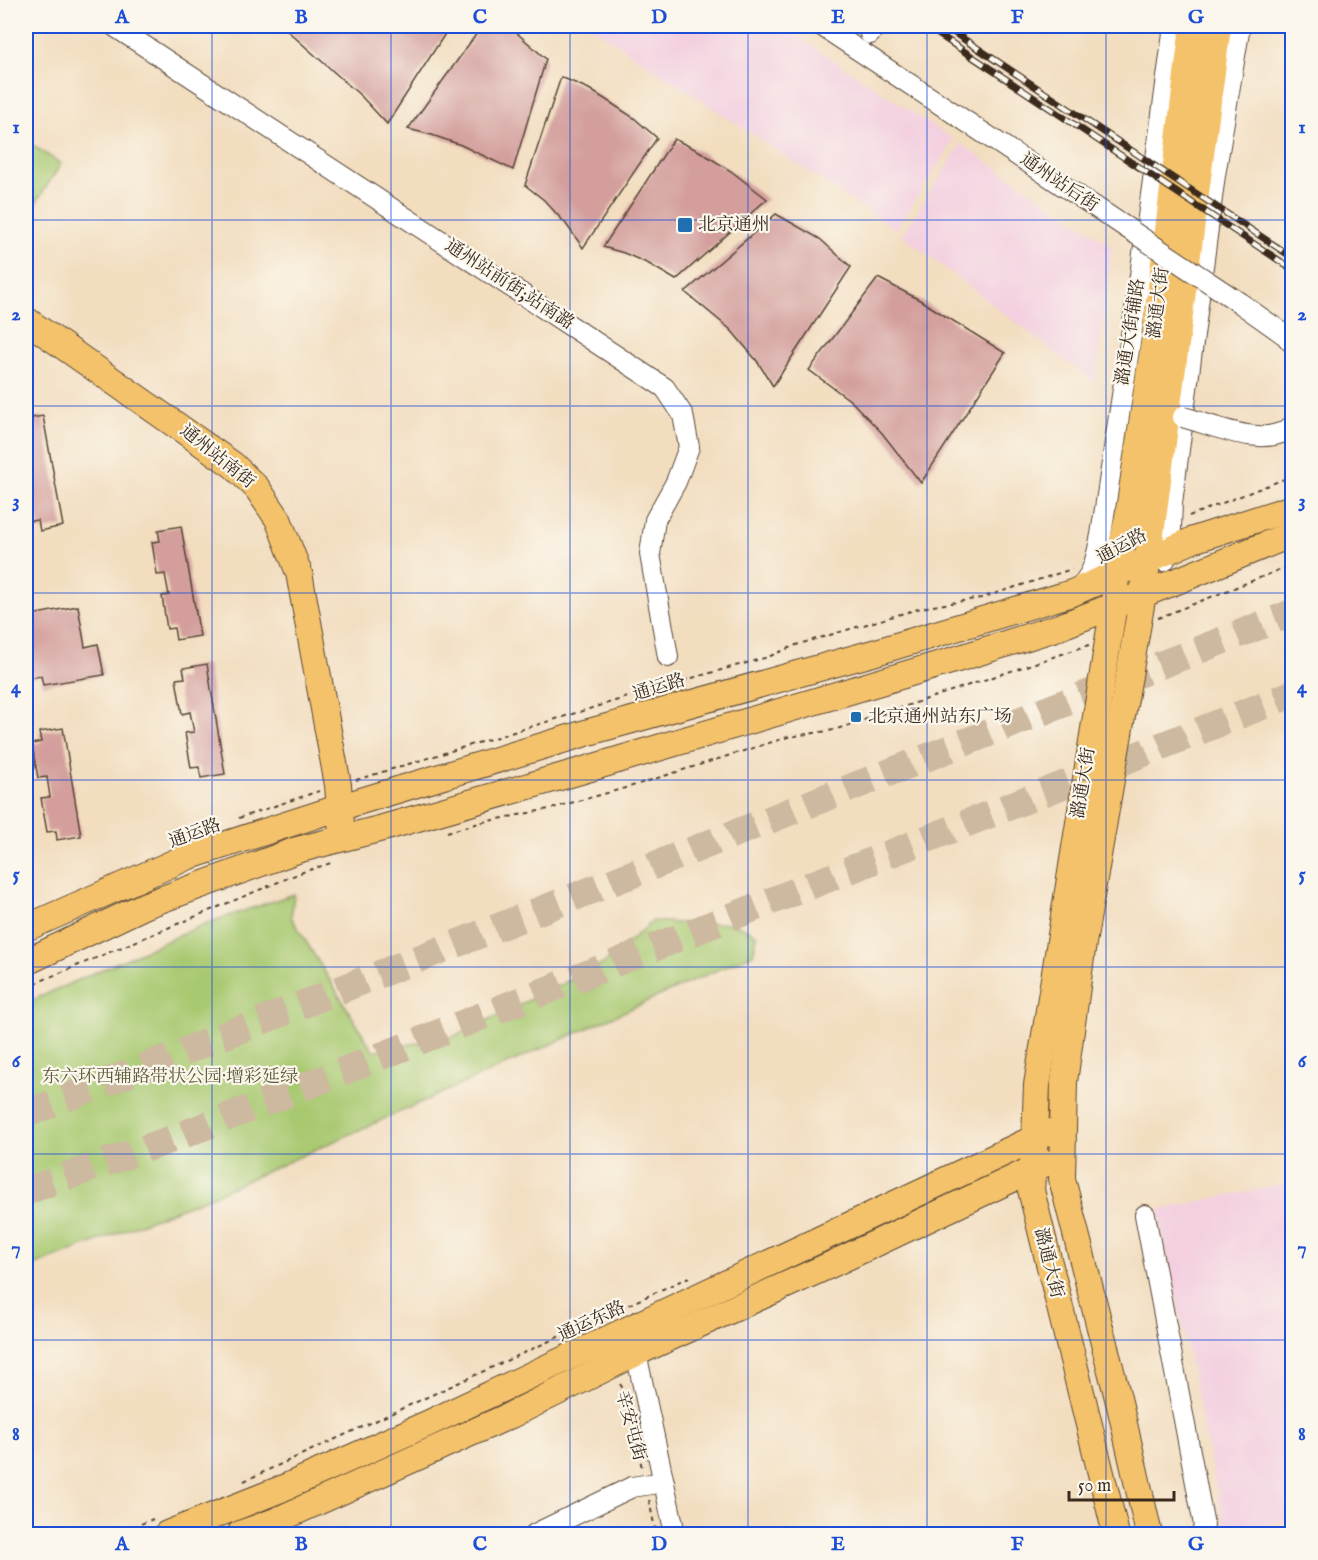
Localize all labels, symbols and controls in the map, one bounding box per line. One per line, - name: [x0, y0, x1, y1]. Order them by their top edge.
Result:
- text: A: [114, 5, 130, 30]
- text: B: [294, 5, 308, 30]
- text: C: [473, 5, 487, 30]
- text: D: [651, 5, 667, 30]
- text: E: [831, 5, 845, 30]
- text: F: [1011, 5, 1024, 30]
- text: G: [1188, 5, 1205, 30]
- text: 1: [12, 115, 20, 140]
- text: 1: [1298, 115, 1306, 140]
- street label: 通州站后街: [1015, 148, 1103, 218]
- place label: 北京通州: [698, 214, 770, 237]
- marker: 北京通州: [676, 216, 694, 234]
- street label: 通州站前街;站南潞: [440, 235, 578, 335]
- street label: 潞通大街: [1143, 266, 1175, 340]
- street label: 潞通大街辅路: [1111, 277, 1151, 387]
- text: 2: [11, 302, 21, 327]
- text: 2: [1297, 302, 1307, 327]
- street label: 通州站南街: [175, 420, 259, 494]
- text: 3: [12, 489, 20, 514]
- text: 3: [1298, 489, 1306, 514]
- street label: 通运路: [1093, 524, 1151, 570]
- street label: 通运路: [630, 669, 688, 707]
- text: 4: [11, 675, 22, 700]
- text: 4: [1297, 675, 1308, 700]
- place label: 北京通州站东广场: [868, 706, 1012, 729]
- marker: 北京通州站东广场: [849, 710, 863, 724]
- street label: 潞通大街: [1067, 746, 1101, 820]
- street label: 通运路: [166, 814, 224, 854]
- text: 5: [12, 862, 20, 887]
- text: 5: [1298, 862, 1306, 887]
- text: 6: [12, 1049, 22, 1074]
- text: 6: [1298, 1049, 1308, 1074]
- park label: 东六环西辅路带状公园·增彩延绿: [42, 1066, 298, 1089]
- street label: 潞通大街: [1028, 1225, 1068, 1301]
- text: 7: [11, 1236, 21, 1261]
- text: 7: [1297, 1236, 1307, 1261]
- street label: 通运东路: [555, 1296, 629, 1348]
- street label: 辛安屯街: [610, 1388, 650, 1464]
- text: 8: [12, 1422, 20, 1447]
- text: 8: [1298, 1422, 1306, 1447]
- scale bar: [1069, 1464, 1174, 1502]
- text: 50 m: [1078, 1475, 1111, 1498]
- text: A: [114, 1532, 130, 1557]
- text: B: [294, 1532, 308, 1557]
- text: C: [473, 1532, 487, 1557]
- text: D: [651, 1532, 667, 1557]
- text: E: [831, 1532, 845, 1557]
- text: F: [1011, 1532, 1024, 1557]
- text: G: [1188, 1532, 1205, 1557]

